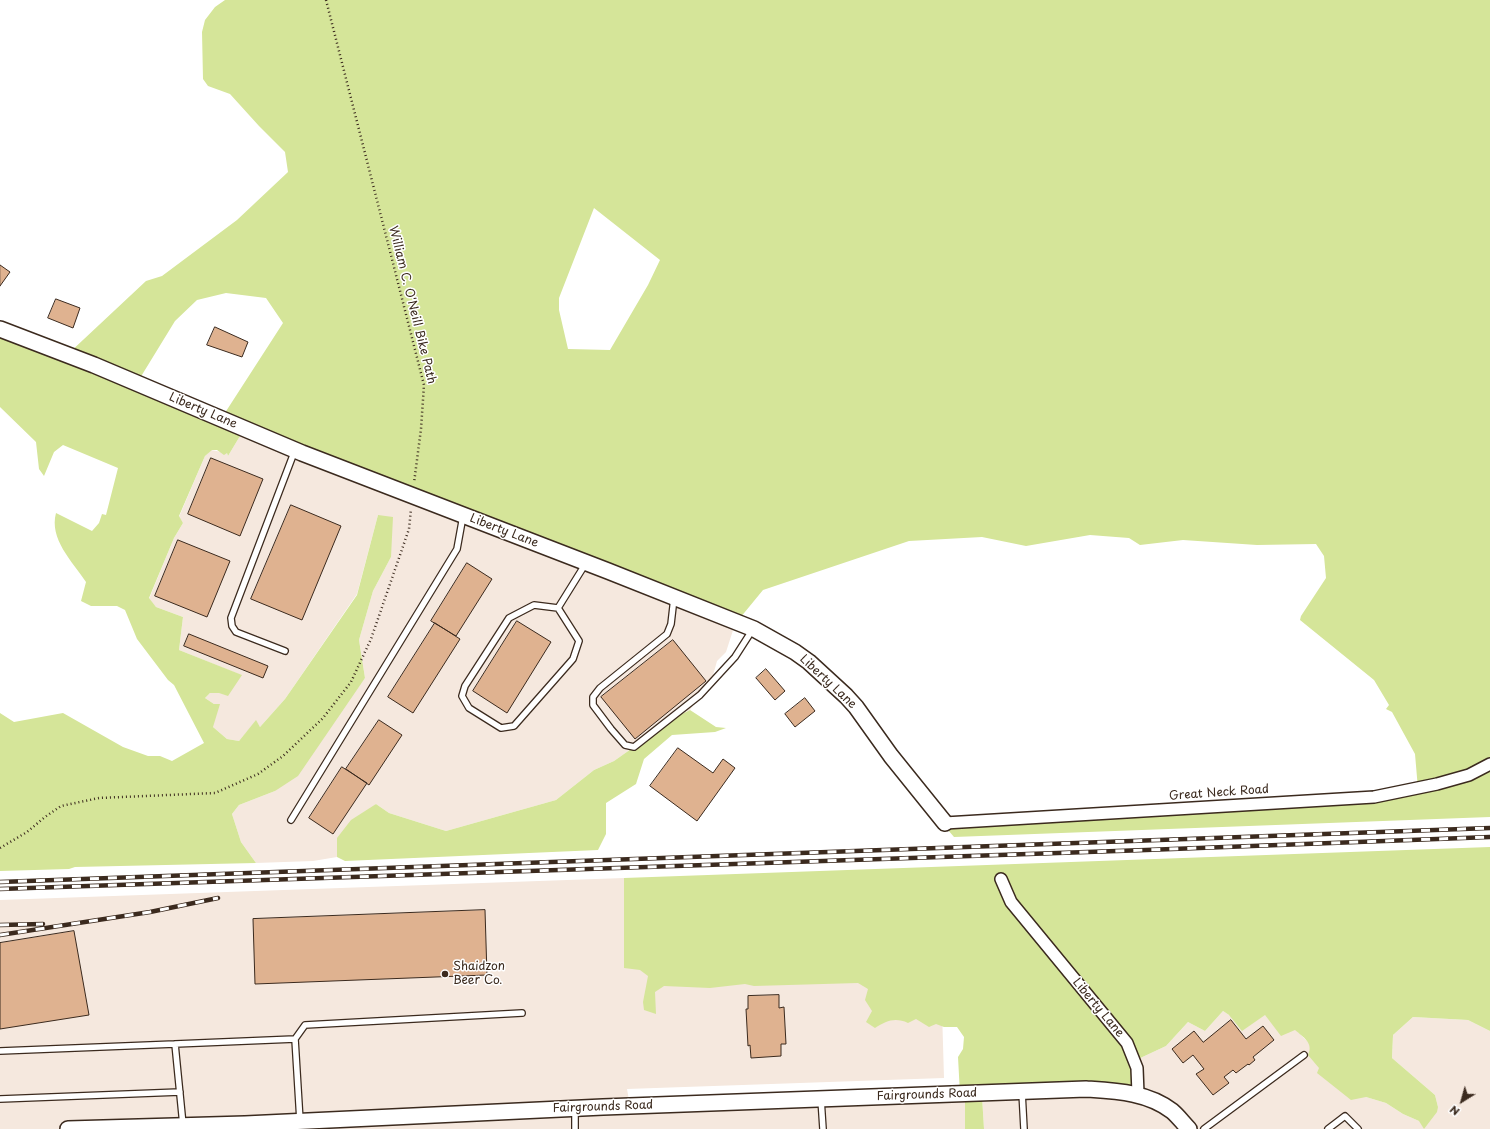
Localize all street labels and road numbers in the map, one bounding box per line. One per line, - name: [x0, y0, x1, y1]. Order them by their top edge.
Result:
- street label: William C. O'Neill Bike Path: [385, 225, 439, 385]
- street label: Liberty Lane: [167, 390, 239, 432]
- street label: Liberty Lane: [468, 511, 540, 551]
- street label: Liberty Lane: [797, 652, 859, 712]
- street label: Great Neck Road: [1169, 782, 1269, 804]
- street label: Liberty Lane: [1069, 976, 1127, 1040]
- street label: Fairgrounds Road: [876, 1086, 978, 1104]
- street label: Fairgrounds Road: [552, 1098, 654, 1116]

